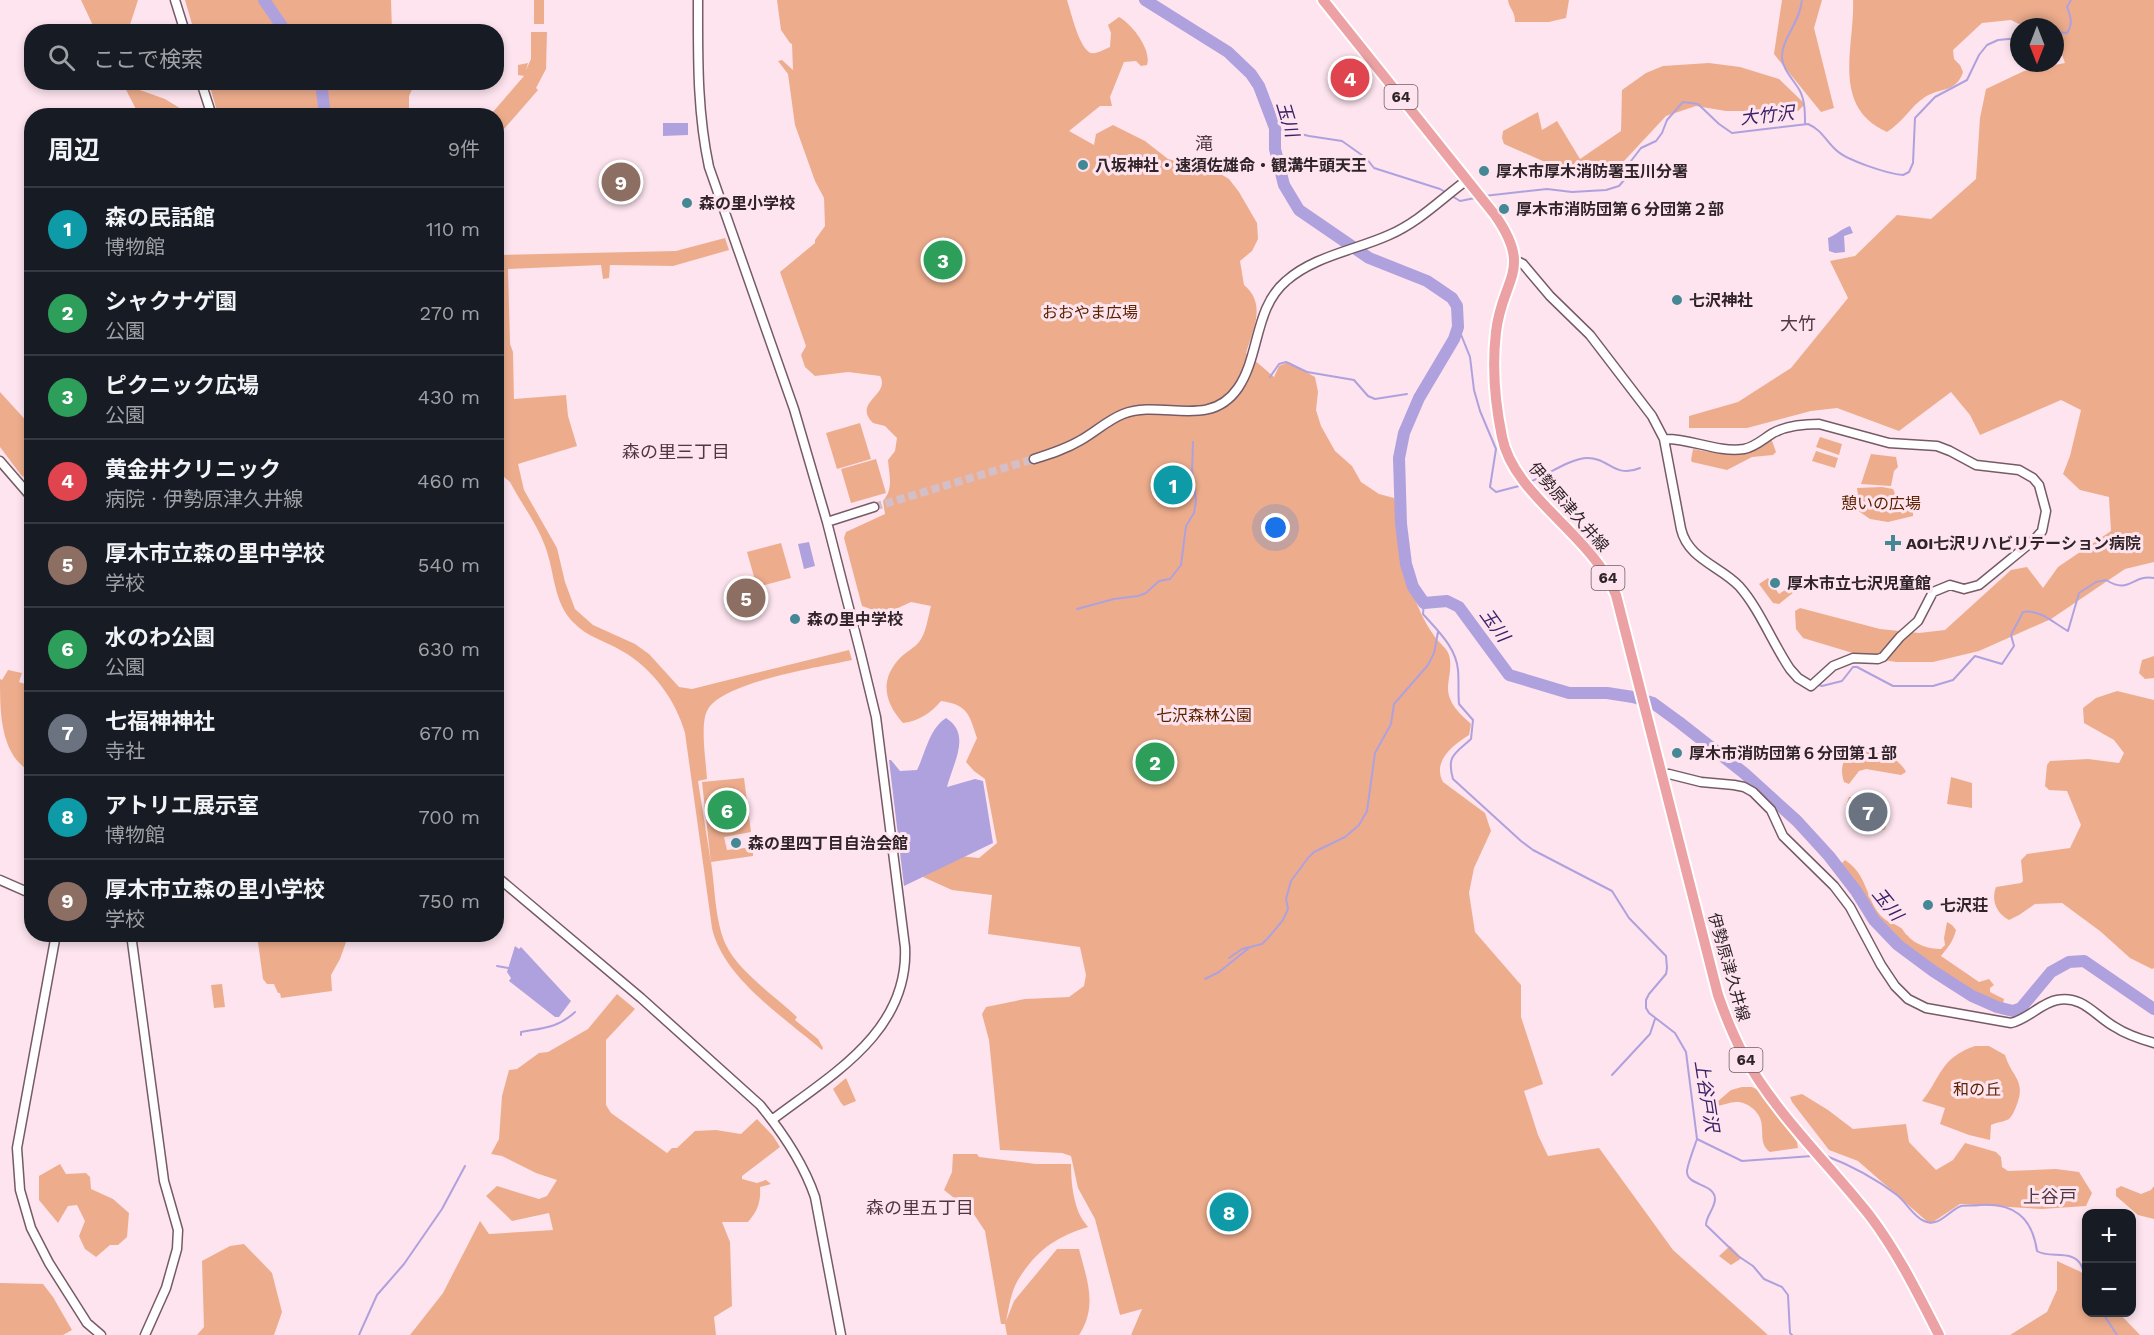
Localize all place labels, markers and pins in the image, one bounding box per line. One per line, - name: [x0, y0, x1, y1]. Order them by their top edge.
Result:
- pin: 4: [1330, 56, 1370, 100]
- place label: 八坂神社・速須佐雄命・観溝牛頭天王: [1095, 156, 1367, 175]
- marker: 八坂神社・速須佐雄命・観溝牛頭天王: [1076, 158, 1090, 172]
- pin: 9: [602, 160, 640, 204]
- place label: 厚木市厚木消防署玉川分署: [1496, 162, 1688, 181]
- marker: 厚木市厚木消防署玉川分署: [1477, 164, 1491, 178]
- place label: 森の里小学校: [699, 194, 795, 213]
- marker: 森の里小学校: [680, 196, 694, 210]
- place label: 厚木市消防団第６分団第２部: [1516, 200, 1724, 219]
- marker: 厚木市消防団第６分団第２部: [1497, 202, 1511, 216]
- pin: 3: [924, 238, 962, 282]
- place label: 七沢神社: [1689, 291, 1753, 310]
- marker: 七沢神社: [1670, 293, 1684, 307]
- pin: 1: [1154, 462, 1192, 508]
- marker: AOI七沢リハビリテーション病院: [1884, 534, 1902, 552]
- place label: AOI七沢リハビリテーション病院: [1906, 534, 2141, 553]
- place label: 厚木市立七沢児童館: [1787, 574, 1931, 593]
- pin: 5: [726, 576, 766, 620]
- marker: 厚木市立七沢児童館: [1768, 576, 1782, 590]
- place label: 森の里中学校: [807, 610, 903, 629]
- marker: 森の里中学校: [788, 612, 802, 626]
- pin: 2: [1136, 740, 1174, 784]
- place label: 厚木市消防団第６分団第１部: [1689, 744, 1897, 763]
- marker: 厚木市消防団第６分団第１部: [1670, 746, 1684, 760]
- pin: 6: [708, 788, 746, 832]
- pin: 7: [1848, 790, 1888, 834]
- place label: 森の里四丁目自治会館: [748, 834, 908, 853]
- marker: 森の里四丁目自治会館: [729, 836, 743, 850]
- place label: 七沢荘: [1940, 896, 1988, 915]
- marker: 七沢荘: [1921, 898, 1935, 912]
- pin: 8: [1210, 1190, 1248, 1234]

